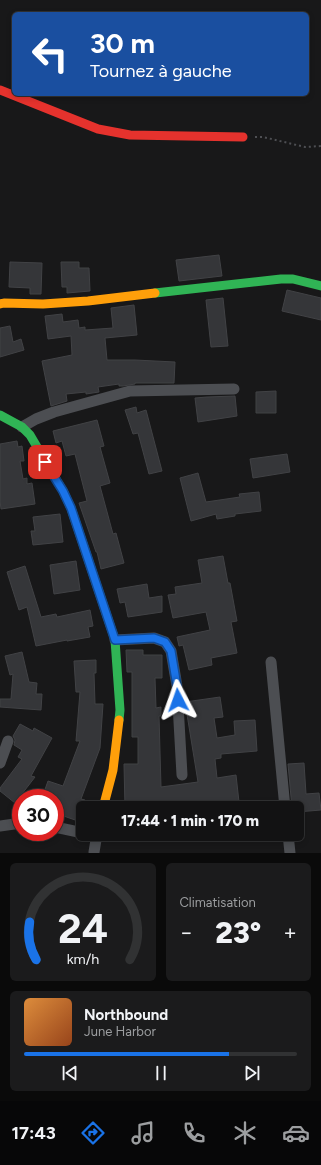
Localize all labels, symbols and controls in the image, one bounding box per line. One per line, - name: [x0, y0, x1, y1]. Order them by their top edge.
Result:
- text: 30 m: [90, 26, 155, 60]
- icon: left: [24, 28, 76, 80]
- text: Tournez à gauche: [90, 60, 232, 82]
- pin: [28, 445, 62, 479]
- icon: arrive: [34, 451, 56, 473]
- position arrow: [157, 679, 199, 721]
- speed limit sign: 30: [12, 789, 64, 841]
- text: 17:44 · 1 min · 170 m: [121, 812, 259, 830]
- text: Climatisation: [180, 895, 256, 910]
- text: 24: [58, 903, 108, 953]
- text: 23°: [215, 914, 261, 951]
- text: −: [180, 919, 193, 946]
- text: +: [283, 919, 297, 946]
- text: km/h: [66, 950, 99, 968]
- text: Northbound: [84, 1006, 168, 1024]
- text: June Harbor: [84, 1024, 156, 1039]
- icon: previous: [59, 1062, 81, 1084]
- icon: pause: [150, 1062, 172, 1084]
- icon: next: [241, 1062, 263, 1084]
- icon: directions: [79, 1119, 107, 1147]
- icon: music: [129, 1119, 157, 1147]
- icon: phone: [180, 1119, 208, 1147]
- icon: climate: [231, 1119, 259, 1147]
- icon: car: [282, 1119, 310, 1147]
- text: 17:43: [11, 1122, 56, 1144]

